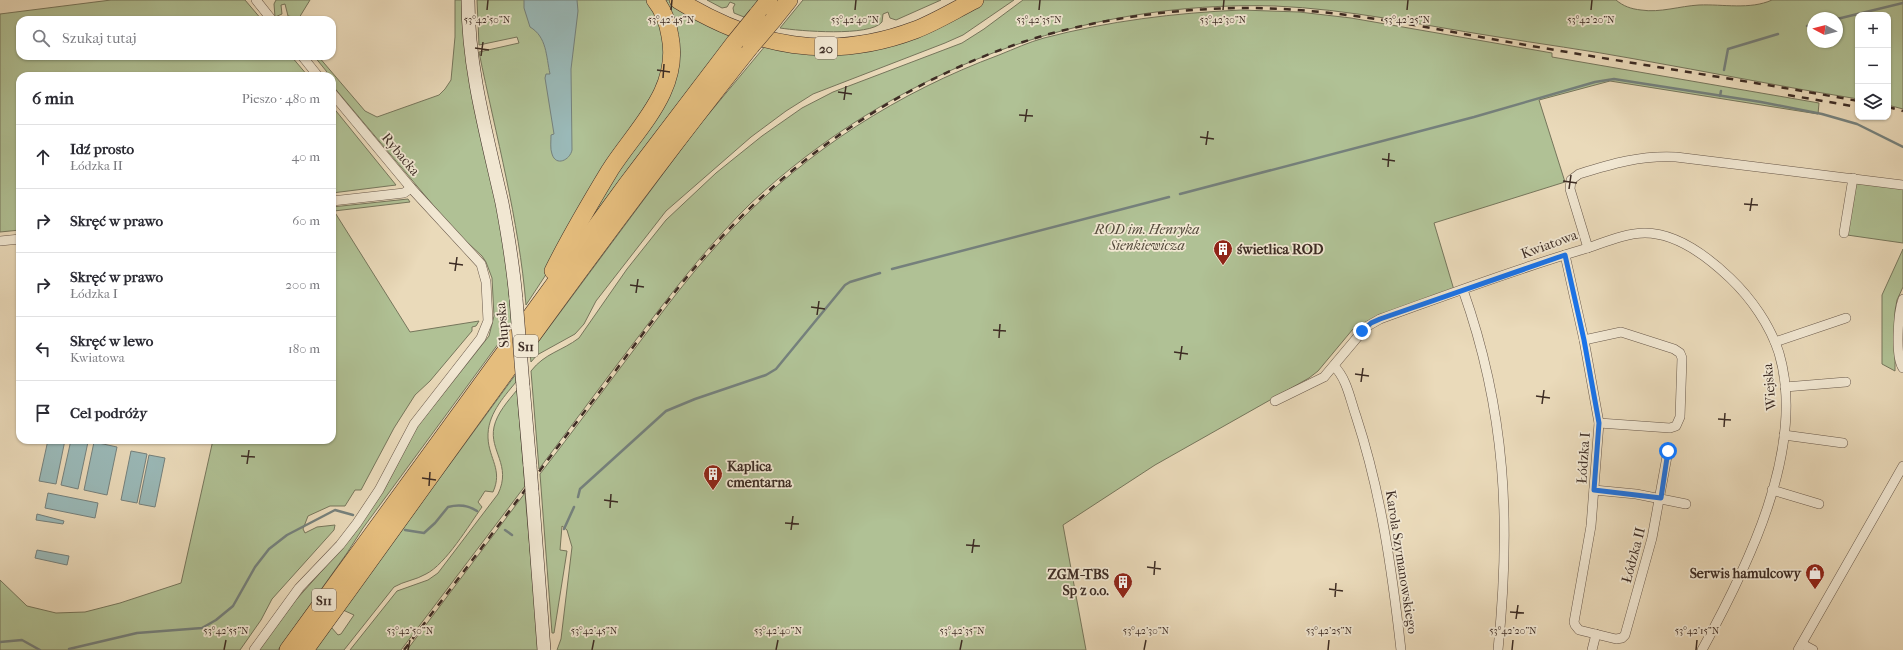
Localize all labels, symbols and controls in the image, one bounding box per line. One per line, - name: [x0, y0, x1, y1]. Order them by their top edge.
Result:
- north arrow: [1807, 12, 1843, 48]
- map controls: [1855, 12, 1891, 120]
- button: +: [1855, 12, 1891, 48]
- text: 53°42'50"N: [464, 14, 511, 26]
- text: 53°42'45"N: [648, 14, 695, 26]
- text: 53°42'40"N: [831, 14, 879, 26]
- text: 53°42'35"N: [1016, 14, 1062, 26]
- text: 53°42'30"N: [1200, 14, 1247, 26]
- text: 53°42'25"N: [1384, 14, 1431, 26]
- text: 53°42'20"N: [1567, 14, 1615, 26]
- search box: [16, 16, 336, 60]
- icon: search: [30, 27, 52, 49]
- text: Szukaj tutaj: [62, 29, 136, 47]
- road number: 20: [815, 37, 837, 59]
- button: −: [1855, 48, 1891, 84]
- button: layers: [1855, 84, 1891, 120]
- text: 6 min: [32, 88, 74, 108]
- text: Pieszo · 480 m: [242, 91, 320, 106]
- street label: Rybacka: [378, 129, 424, 180]
- text: Idź prosto: [70, 140, 134, 158]
- icon: ahead: [32, 146, 54, 168]
- text: 40 m: [292, 149, 320, 164]
- text: Łódzka II: [70, 158, 123, 173]
- icon: right: [32, 210, 54, 232]
- text: Skręć w prawo: [70, 212, 163, 230]
- text: 60 m: [292, 213, 320, 228]
- park label: ROD im. Henryka Sienkiewicza: [1093, 221, 1200, 254]
- street label: Kwiatowa: [1519, 226, 1580, 263]
- building icon: świetlica ROD: [1212, 238, 1234, 266]
- place label: świetlica ROD: [1237, 241, 1324, 258]
- text: Skręć w prawo: [70, 268, 163, 286]
- icon: right: [32, 274, 54, 296]
- text: 200 m: [285, 277, 320, 292]
- text: Łódzka I: [70, 286, 118, 301]
- street label: Słupska: [492, 301, 513, 348]
- route end: [1353, 322, 1371, 340]
- text: Skręć w lewo: [70, 332, 153, 350]
- road number: S11: [514, 335, 538, 357]
- icon: left: [32, 338, 54, 360]
- text: 180 m: [288, 341, 320, 356]
- text: Kwiatowa: [70, 350, 125, 365]
- street label: Wiejska: [1759, 362, 1780, 412]
- icon: arrive: [32, 402, 54, 424]
- text: Cel podróży: [70, 404, 147, 422]
- street label: Łódzka I: [1573, 431, 1594, 484]
- route start: [1659, 442, 1677, 460]
- place label: Kaplica cmentarna: [727, 458, 792, 491]
- building icon: Kaplica cmentarna: [702, 463, 724, 491]
- street label: Karola Szymanowskiego: [1382, 489, 1421, 635]
- street label: Łódzka II: [1618, 525, 1649, 585]
- shop icon: Serwis hamulcowy: [1804, 562, 1826, 590]
- place label: Serwis hamulcowy: [1690, 565, 1803, 582]
- place label: ZGM-TBS Sp z o.o.: [1047, 566, 1109, 599]
- building icon: ZGM-TBS Sp z o.o.: [1112, 571, 1134, 599]
- road number: S11: [312, 589, 336, 611]
- text: 53°42'55"N: [203, 625, 249, 637]
- text: 53°42'50"N: [387, 625, 434, 637]
- text: 53°42'45"N: [571, 625, 618, 637]
- text: 53°42'40"N: [754, 625, 802, 637]
- text: 53°42'35"N: [939, 625, 985, 637]
- text: 53°42'30"N: [1123, 625, 1170, 637]
- text: 53°42'25"N: [1306, 625, 1353, 637]
- text: 53°42'20"N: [1489, 625, 1537, 637]
- text: 53°42'15"N: [1675, 625, 1720, 637]

